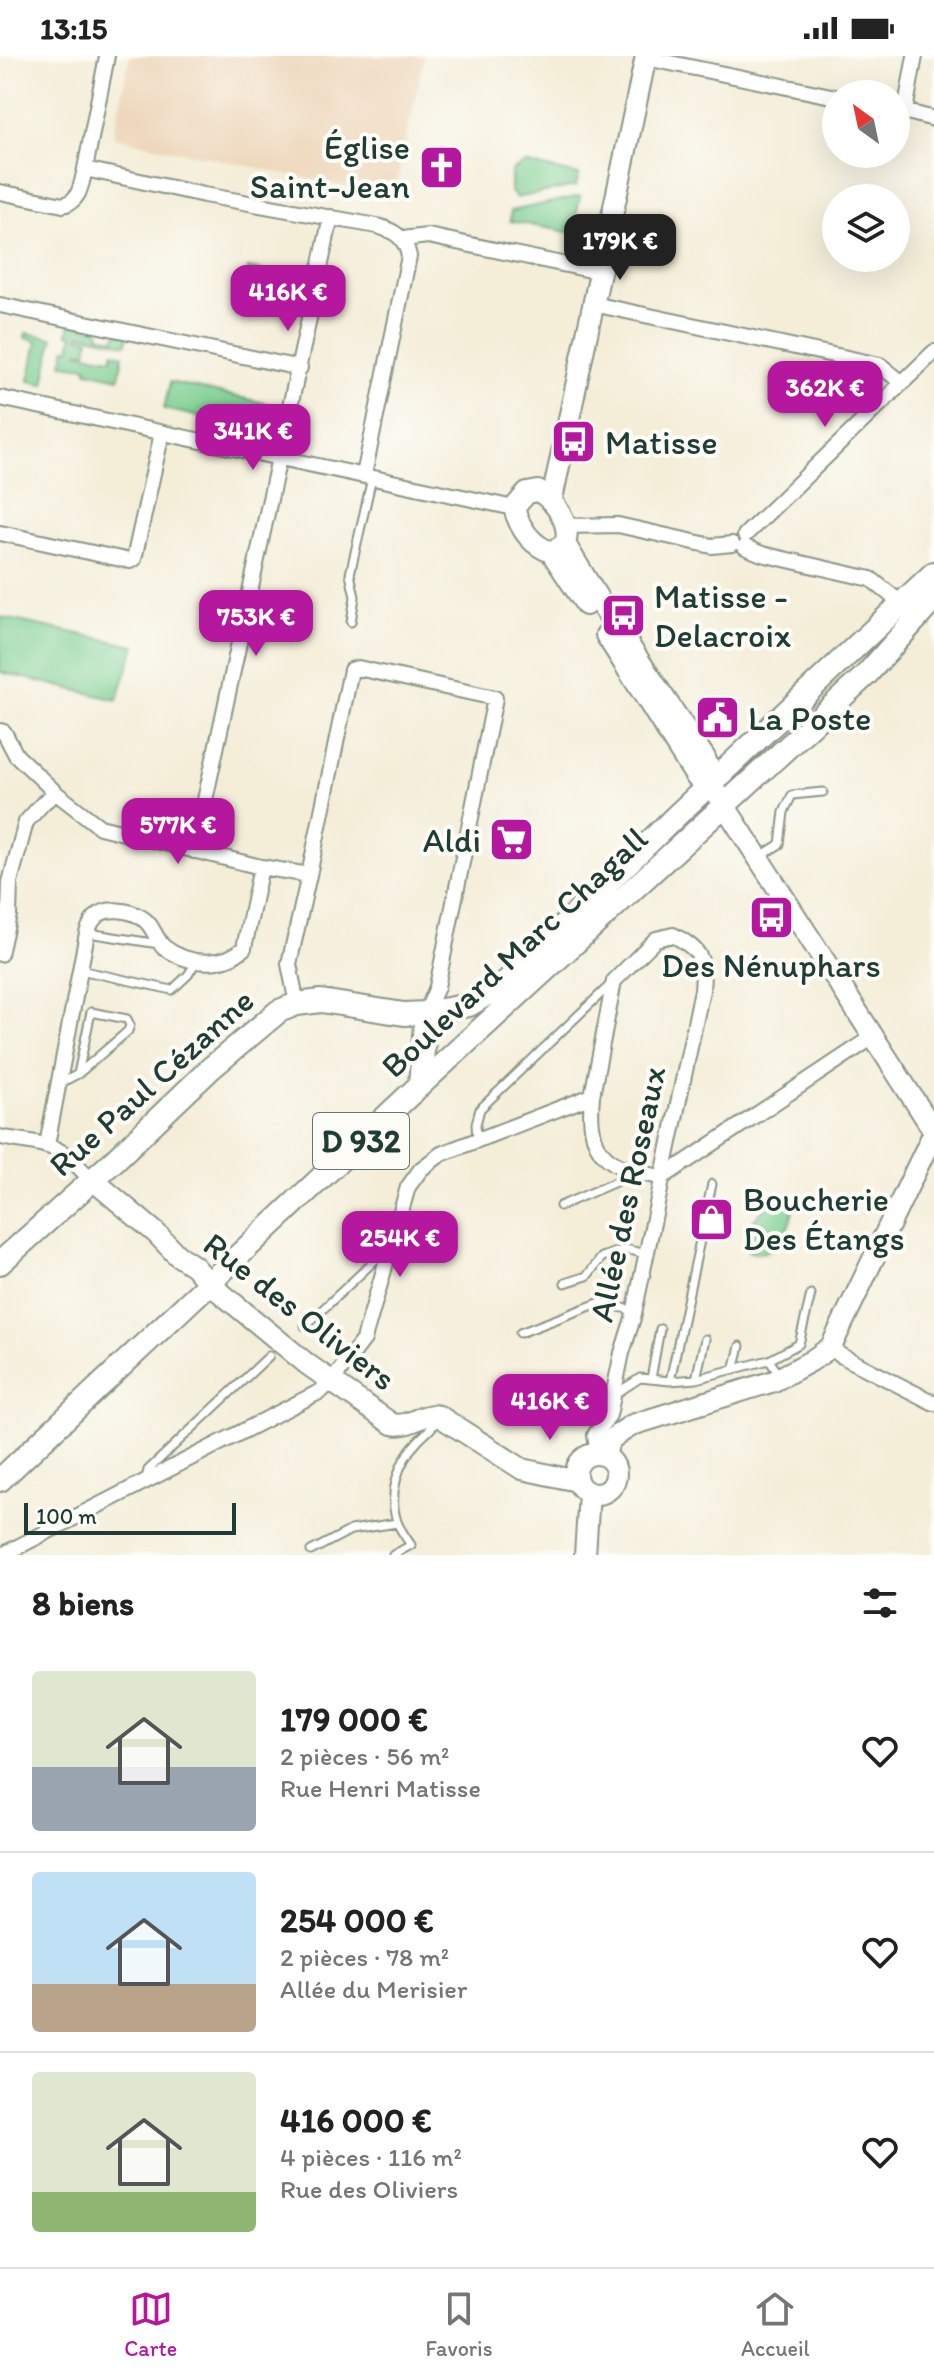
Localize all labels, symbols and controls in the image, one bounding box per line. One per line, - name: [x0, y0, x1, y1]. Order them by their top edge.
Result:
- text: 13:15: [40, 10, 107, 47]
- north arrow: [822, 80, 910, 168]
- map controls: [822, 80, 910, 272]
- place label: Église Saint-Jean: [250, 127, 410, 207]
- church icon: Église Saint-Jean: [417, 143, 465, 191]
- button: layers: [822, 184, 910, 272]
- pin: 179K €: [555, 214, 685, 282]
- text: 179K €: [582, 224, 658, 256]
- pin: 416K €: [223, 265, 353, 333]
- text: 416K €: [249, 275, 327, 307]
- pin: 362K €: [760, 361, 890, 429]
- text: 362K €: [786, 371, 864, 403]
- pin: 341K €: [188, 404, 318, 472]
- text: 341K €: [213, 414, 293, 446]
- bus stop icon: Matisse: [550, 418, 598, 466]
- place label: Matisse: [605, 422, 718, 463]
- place label: Matisse - Delacroix: [654, 576, 791, 656]
- pin: 753K €: [191, 590, 321, 658]
- bus stop icon: Matisse - Delacroix: [599, 592, 647, 640]
- text: 753K €: [217, 600, 295, 632]
- public building icon: La Poste: [693, 694, 741, 742]
- place label: La Poste: [748, 698, 871, 739]
- pin: 577K €: [113, 798, 243, 866]
- text: 577K €: [140, 808, 216, 840]
- supermarket icon: Aldi: [488, 816, 536, 864]
- street label: Boulevard Marc Chagall: [373, 818, 656, 1086]
- place label: Aldi: [423, 820, 481, 861]
- bus stop icon: Des Nénuphars: [747, 893, 795, 941]
- place label: Des Nénuphars: [661, 945, 881, 986]
- street label: Rue Paul Cézanne: [40, 980, 262, 1185]
- street label: Allée des Roseaux: [580, 1062, 675, 1326]
- road number: D 932: [313, 1113, 409, 1169]
- place label: Boucherie Des Étangs: [743, 1179, 905, 1259]
- shop icon: Boucherie Des Étangs: [688, 1195, 736, 1243]
- pin: 254K €: [335, 1211, 465, 1279]
- text: 254K €: [360, 1221, 440, 1253]
- street label: Rue des Oliviers: [195, 1224, 404, 1399]
- pin: 416K €: [485, 1374, 615, 1442]
- text: 416K €: [511, 1384, 589, 1416]
- scale bar: [24, 1499, 236, 1535]
- text: 100 m: [36, 1503, 97, 1530]
- icon: filters: [858, 1581, 902, 1625]
- text: 8 biens: [32, 1583, 134, 1624]
- text: 179 000 €: [280, 1699, 428, 1740]
- icon: home: [96, 1703, 192, 1799]
- icon: heart: [858, 1729, 902, 1773]
- text: 2 pièces · 56 m²: [280, 1740, 449, 1772]
- text: Rue Henri Matisse: [280, 1772, 481, 1804]
- text: 254 000 €: [280, 1900, 434, 1941]
- icon: home: [96, 1904, 192, 2000]
- icon: heart: [858, 1930, 902, 1974]
- text: 2 pièces · 78 m²: [280, 1941, 449, 1973]
- text: Allée du Merisier: [280, 1973, 467, 2005]
- text: 416 000 €: [280, 2100, 432, 2141]
- icon: home: [96, 2104, 192, 2200]
- icon: heart: [858, 2130, 902, 2174]
- text: 4 pièces · 116 m²: [280, 2141, 462, 2173]
- text: Rue des Oliviers: [280, 2173, 458, 2205]
- tab: Carte: [124, 2287, 177, 2362]
- tab: Favoris: [426, 2287, 493, 2362]
- tab: Accueil: [741, 2287, 810, 2362]

